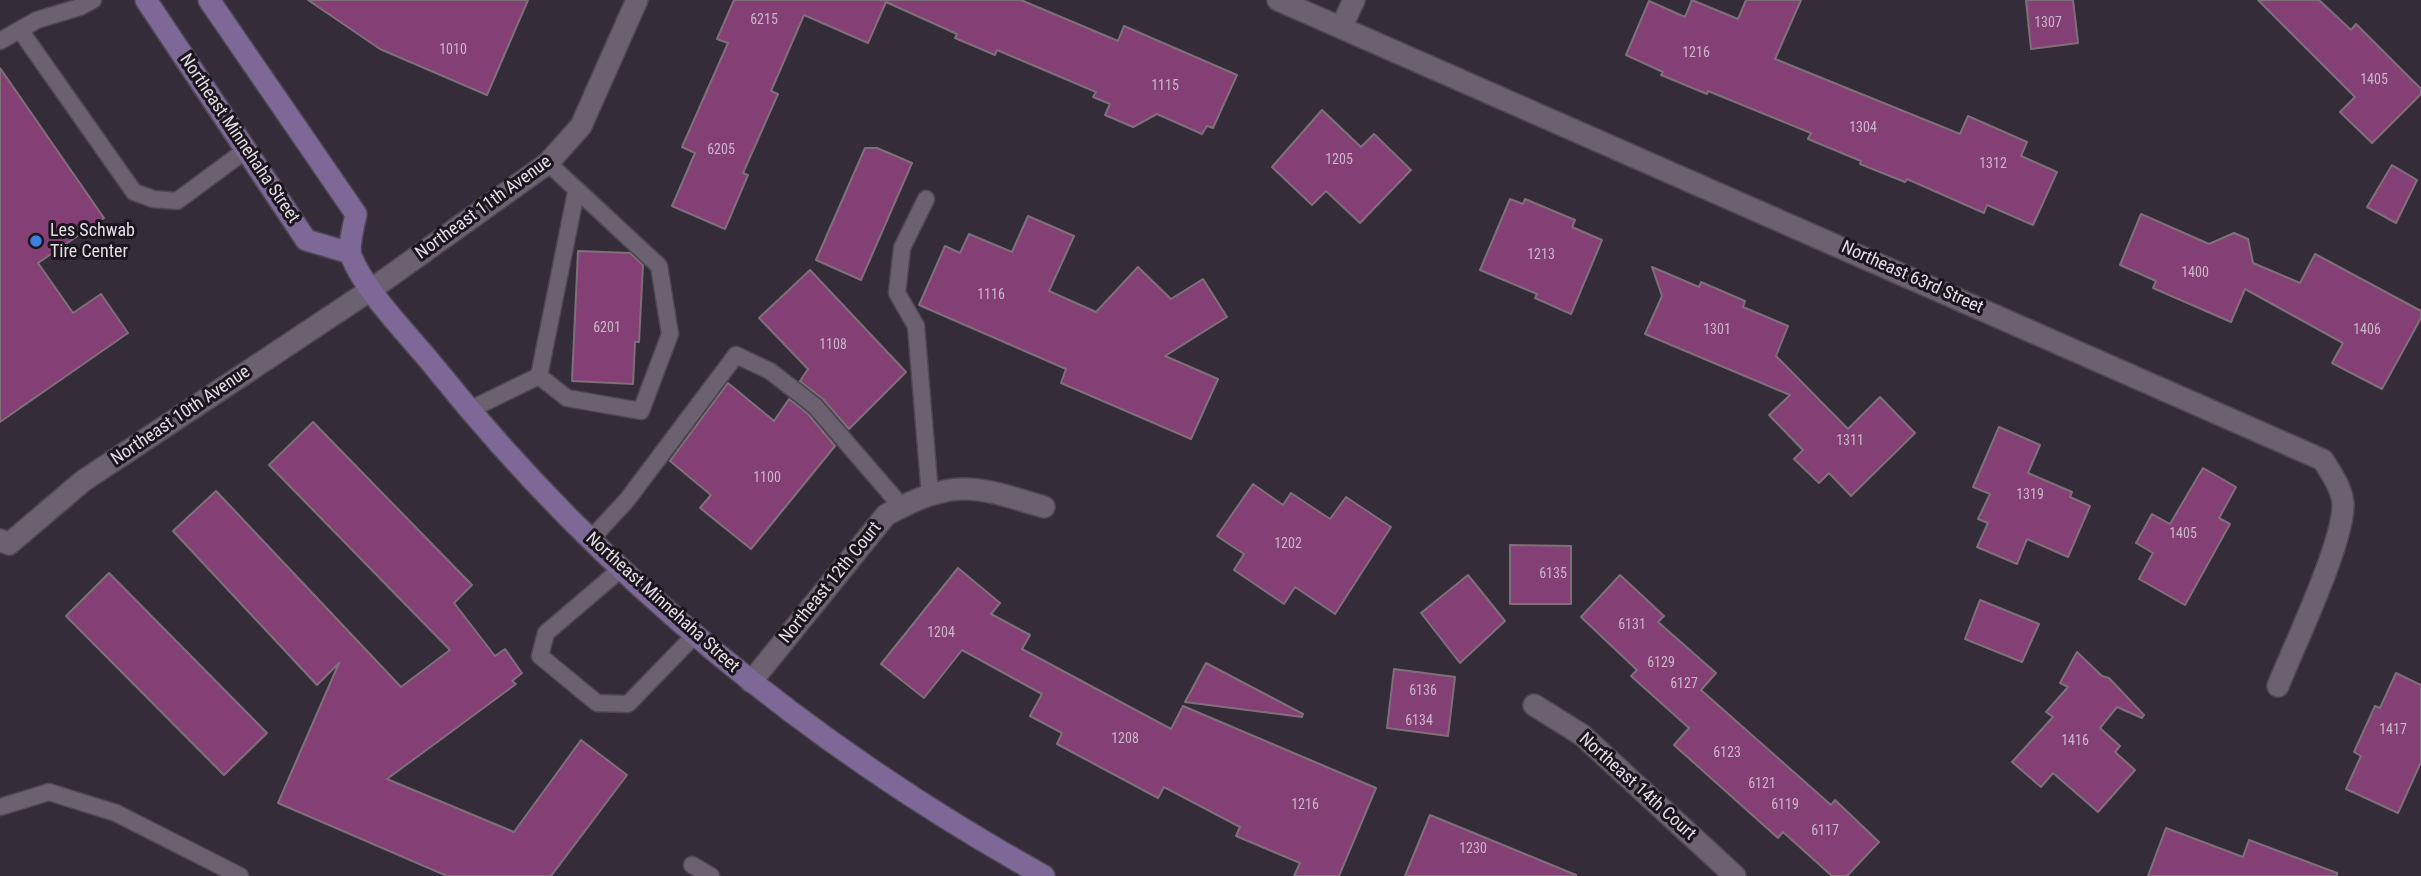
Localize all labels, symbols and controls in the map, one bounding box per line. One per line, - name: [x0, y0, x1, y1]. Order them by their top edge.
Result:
- house number: 6215: [750, 12, 778, 28]
- house number: 1307: [2034, 15, 2062, 31]
- house number: 1010: [439, 42, 467, 58]
- house number: 1216: [1682, 45, 1710, 61]
- street label: Northeast Minnehaha Street: [174, 50, 304, 228]
- house number: 1405: [2360, 72, 2388, 88]
- house number: 1115: [1151, 78, 1179, 94]
- house number: 1304: [1849, 120, 1877, 136]
- house number: 6205: [707, 142, 735, 158]
- street label: Northeast 11th Avenue: [412, 151, 556, 265]
- house number: 1205: [1325, 152, 1353, 168]
- house number: 1312: [1979, 156, 2007, 172]
- place label: Les Schwab Tire Center: [50, 220, 135, 262]
- marker: Les Schwab Tire Center: [28, 233, 44, 249]
- street label: Northeast 63rd Street: [1838, 237, 1986, 319]
- house number: 1213: [1527, 247, 1555, 263]
- house number: 1400: [2181, 265, 2209, 281]
- house number: 1116: [977, 287, 1005, 303]
- house number: 6201: [593, 320, 621, 336]
- house number: 1301: [1703, 322, 1731, 338]
- house number: 1406: [2353, 322, 2381, 338]
- house number: 1108: [819, 337, 847, 353]
- street label: Northeast 10th Avenue: [108, 362, 254, 470]
- house number: 1311: [1836, 433, 1864, 449]
- house number: 1100: [753, 470, 781, 486]
- house number: 1319: [2016, 487, 2044, 503]
- street label: Northeast 12th Court: [775, 518, 887, 648]
- house number: 1405: [2169, 526, 2197, 542]
- street label: Northeast Minnehaha Street: [581, 528, 743, 678]
- house number: 1202: [1274, 536, 1302, 552]
- house number: 6135: [1539, 566, 1567, 582]
- house number: 6131: [1618, 617, 1646, 633]
- house number: 1204: [927, 625, 955, 641]
- house number: 6129: [1647, 655, 1675, 671]
- house number: 6127: [1670, 676, 1698, 692]
- house number: 6136: [1409, 683, 1437, 699]
- house number: 6134: [1405, 713, 1433, 729]
- house number: 1417: [2379, 722, 2407, 738]
- street label: Northeast 14th Court: [1574, 729, 1700, 845]
- house number: 1208: [1111, 731, 1139, 747]
- house number: 1416: [2061, 733, 2089, 749]
- house number: 6123: [1713, 745, 1741, 761]
- house number: 6121: [1748, 776, 1776, 792]
- house number: 1216: [1291, 797, 1319, 813]
- house number: 6119: [1771, 797, 1799, 813]
- house number: 6117: [1811, 823, 1839, 839]
- house number: 1230: [1459, 841, 1487, 857]

